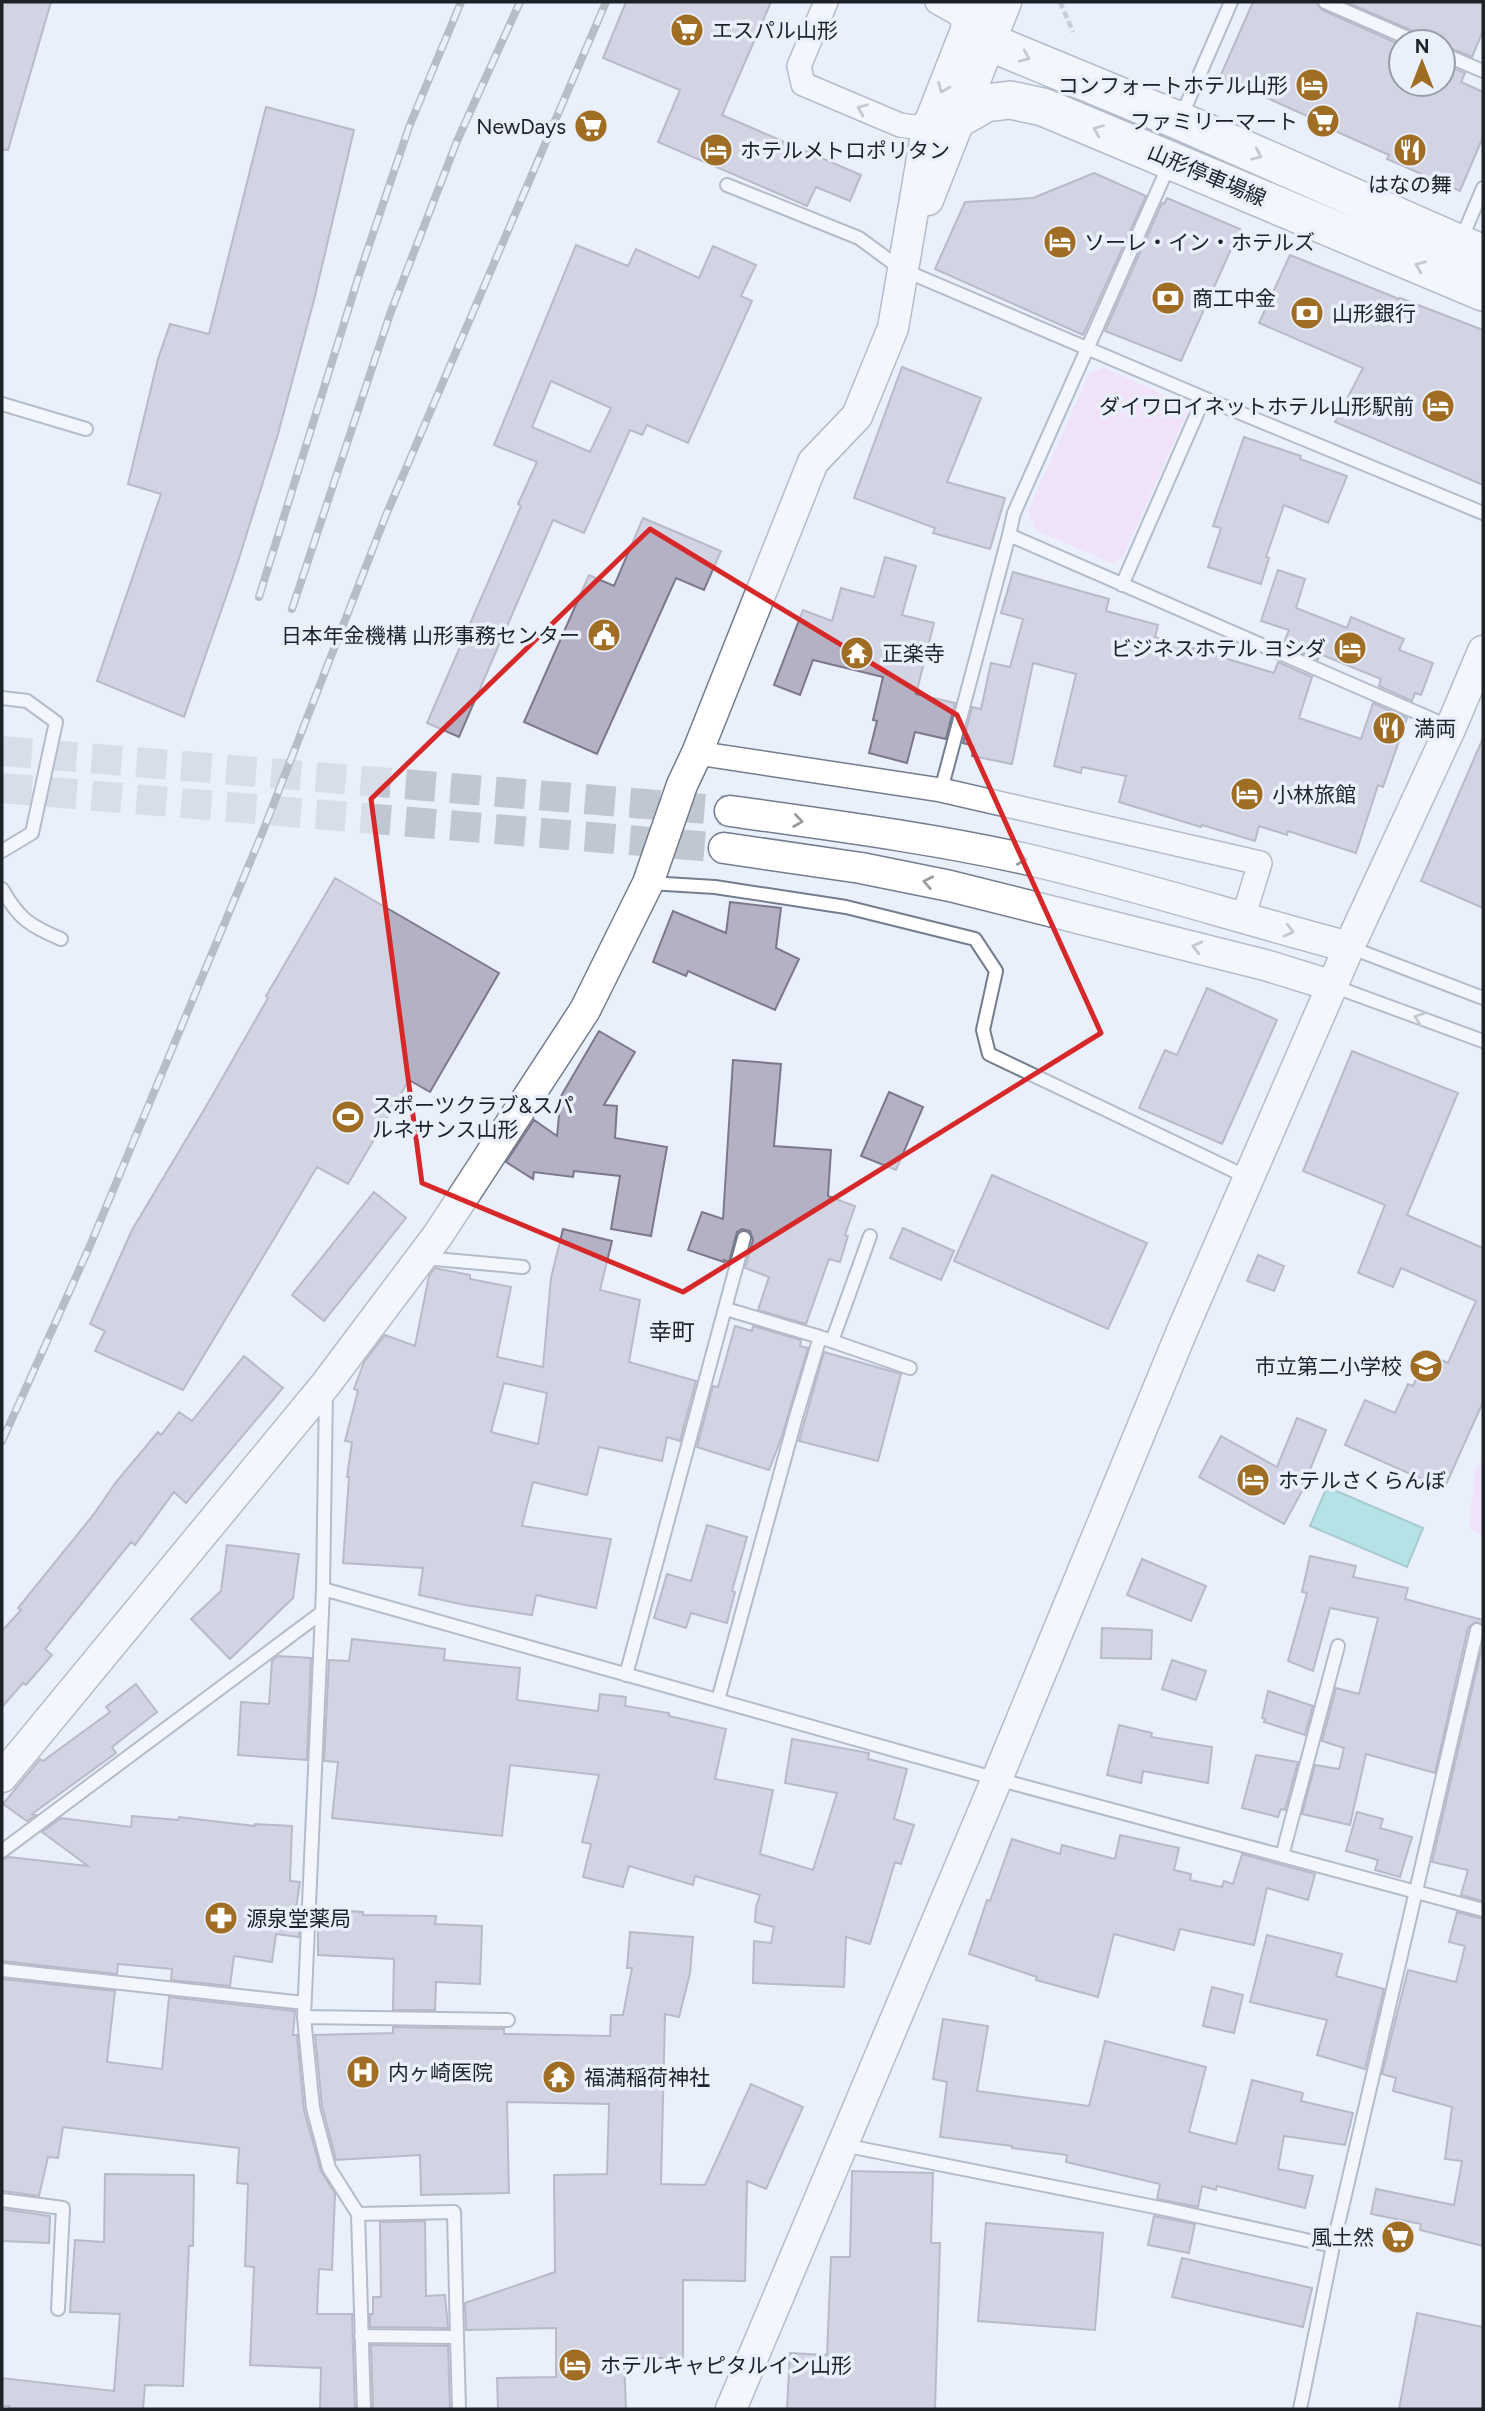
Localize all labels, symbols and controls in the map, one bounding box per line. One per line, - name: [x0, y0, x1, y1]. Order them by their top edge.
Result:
- supermarket icon: エスパル山形: [668, 11, 706, 49]
- place label: エスパル山形: [712, 18, 838, 43]
- north arrow: [1387, 28, 1457, 98]
- text: N: [1415, 35, 1429, 58]
- one-way arrow: [1018, 48, 1030, 62]
- hotel icon: コンフォートホテル山形: [1293, 66, 1331, 104]
- place label: コンフォートホテル山形: [1058, 73, 1288, 98]
- one-way arrow: [937, 81, 951, 93]
- supermarket icon: ファミリーマート: [1304, 102, 1342, 140]
- one-way arrow: [856, 104, 868, 118]
- supermarket icon: NewDays: [572, 107, 610, 145]
- place label: ファミリーマート: [1130, 109, 1298, 134]
- place label: NewDays: [476, 114, 566, 139]
- one-way arrow: [1093, 124, 1105, 138]
- hotel icon: ホテルメトロポリタン: [697, 131, 735, 169]
- restaurant icon: はなの舞: [1391, 131, 1429, 169]
- place label: ホテルメトロポリタン: [740, 138, 950, 163]
- street label: 山形停車場線: [1144, 139, 1270, 211]
- one-way arrow: [1250, 147, 1262, 161]
- place label: はなの舞: [1368, 172, 1452, 197]
- hotel icon: ソーレ・イン・ホテルズ: [1041, 223, 1079, 261]
- place label: ソーレ・イン・ホテルズ: [1084, 230, 1315, 255]
- one-way arrow: [1415, 260, 1428, 274]
- bank icon: 商工中金: [1149, 279, 1187, 317]
- place label: 商工中金: [1192, 286, 1276, 311]
- bank icon: 山形銀行: [1288, 294, 1326, 332]
- place label: 山形銀行: [1332, 301, 1416, 326]
- hotel icon: ダイワロイネットホテル山形駅前: [1419, 387, 1457, 425]
- place label: ダイワロイネットホテル山形駅前: [1099, 394, 1414, 419]
- public building icon: 日本年金機構 山形事務センター: [585, 616, 623, 654]
- place label: 日本年金機構 山形事務センター: [281, 623, 580, 648]
- hotel icon: ビジネスホテル ヨシダ: [1331, 629, 1369, 667]
- temple icon: 正楽寺: [838, 634, 876, 672]
- place label: ビジネスホテル ヨシダ: [1111, 636, 1326, 661]
- place label: 正楽寺: [882, 641, 945, 666]
- restaurant icon: 満両: [1370, 709, 1408, 747]
- place label: 満両: [1414, 716, 1456, 741]
- hotel icon: 小林旅館: [1228, 775, 1266, 813]
- place label: 小林旅館: [1272, 782, 1356, 807]
- one-way arrow: [792, 813, 803, 828]
- one-way arrow: [1016, 851, 1028, 866]
- one-way arrow: [922, 875, 934, 890]
- one-way arrow: [1283, 923, 1295, 937]
- one-way arrow: [1191, 941, 1203, 956]
- one-way arrow: [1414, 1012, 1426, 1026]
- place label: スポーツクラブ&スパ ルネサンス山形: [372, 1093, 574, 1142]
- sports icon: スポーツクラブ&スパ ルネサンス山形: [329, 1098, 367, 1136]
- district label: 幸町: [649, 1318, 695, 1346]
- school or university icon: 市立第二小学校: [1407, 1347, 1445, 1385]
- place label: 市立第二小学校: [1255, 1354, 1402, 1379]
- hotel icon: ホテルさくらんぼ: [1234, 1461, 1272, 1499]
- place label: ホテルさくらんぼ: [1278, 1468, 1446, 1493]
- pharmacy icon: 源泉堂薬局: [202, 1899, 240, 1937]
- place label: 源泉堂薬局: [246, 1906, 351, 1931]
- hospital icon: 内ヶ崎医院: [344, 2053, 382, 2091]
- temple icon: 福満稲荷神社: [540, 2058, 578, 2096]
- place label: 内ヶ崎医院: [388, 2060, 493, 2085]
- place label: 福満稲荷神社: [584, 2065, 710, 2090]
- supermarket icon: 風土然: [1379, 2218, 1417, 2256]
- place label: 風土然: [1311, 2225, 1374, 2250]
- hotel icon: ホテルキャピタルイン山形: [556, 2346, 594, 2384]
- place label: ホテルキャピタルイン山形: [600, 2353, 852, 2378]

